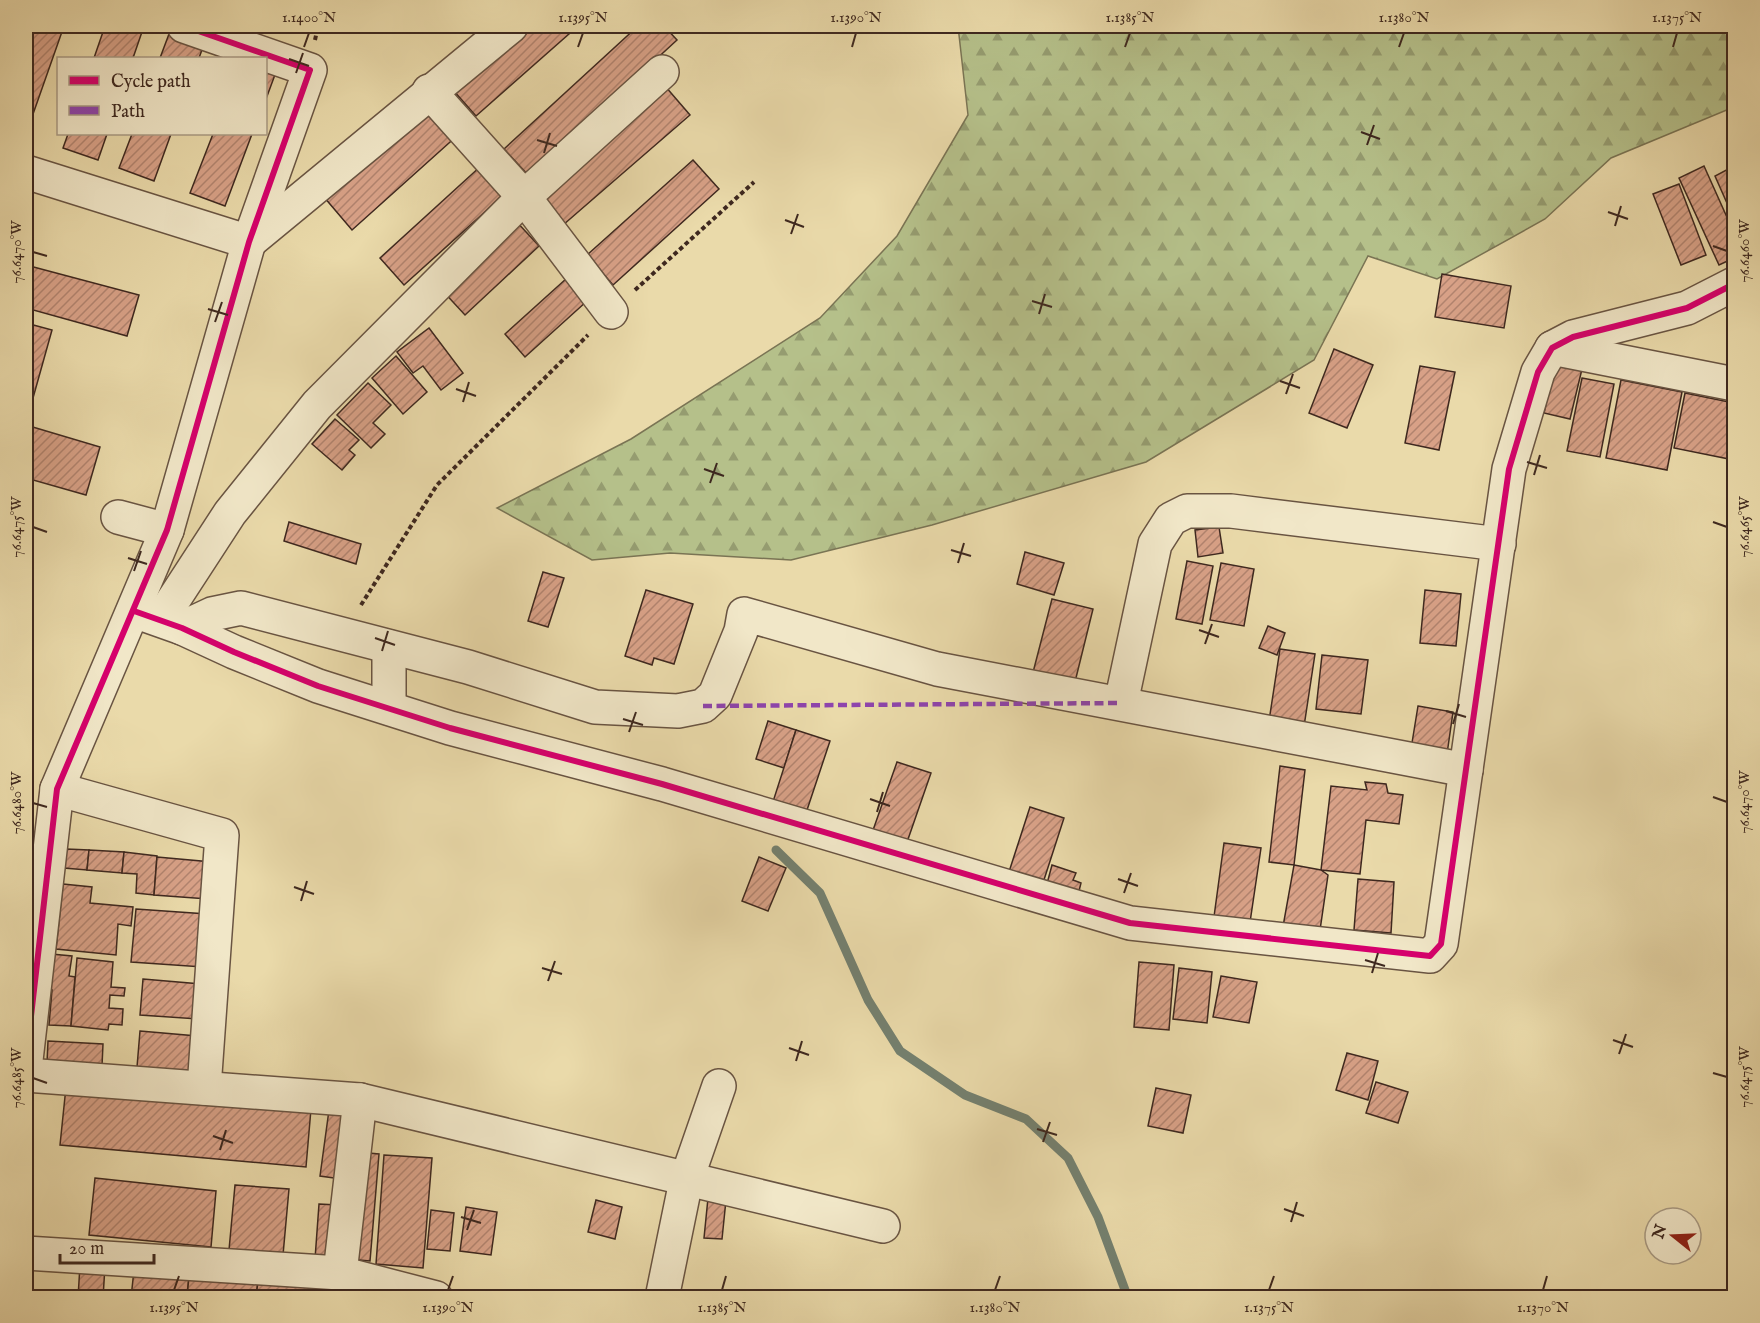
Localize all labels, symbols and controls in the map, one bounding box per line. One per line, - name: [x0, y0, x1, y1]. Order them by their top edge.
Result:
- text: 1.1400°N: [282, 8, 336, 27]
- text: 1.1395°N: [558, 8, 608, 27]
- text: 1.1390°N: [830, 8, 882, 27]
- text: 1.1385°N: [1105, 8, 1155, 27]
- text: 1.1380°N: [1379, 8, 1430, 27]
- text: 1.1375°N: [1652, 8, 1702, 27]
- legend: [57, 57, 267, 135]
- text: Cycle path: [111, 71, 191, 94]
- text: Path: [111, 101, 145, 124]
- text: 76.6460°W: [1735, 219, 1754, 283]
- text: 76.6470°W: [7, 220, 26, 284]
- text: 76.6475°W: [7, 496, 26, 558]
- text: 76.6465°W: [1735, 496, 1754, 558]
- text: 76.6470°W: [1735, 770, 1754, 834]
- text: 76.6480°W: [7, 771, 26, 834]
- text: 76.6475°W: [1735, 1046, 1754, 1108]
- text: 76.6485°W: [7, 1047, 26, 1108]
- north arrow: [1643, 1206, 1703, 1266]
- text: N: [1649, 1222, 1672, 1243]
- scale bar: [60, 1227, 154, 1265]
- text: 20 m: [69, 1238, 104, 1261]
- text: 1.1395°N: [149, 1298, 199, 1317]
- text: 1.1390°N: [422, 1298, 474, 1317]
- text: 1.1385°N: [697, 1298, 747, 1317]
- text: 1.1380°N: [970, 1298, 1021, 1317]
- text: 1.1375°N: [1244, 1298, 1294, 1317]
- text: 1.1370°N: [1517, 1298, 1569, 1317]

